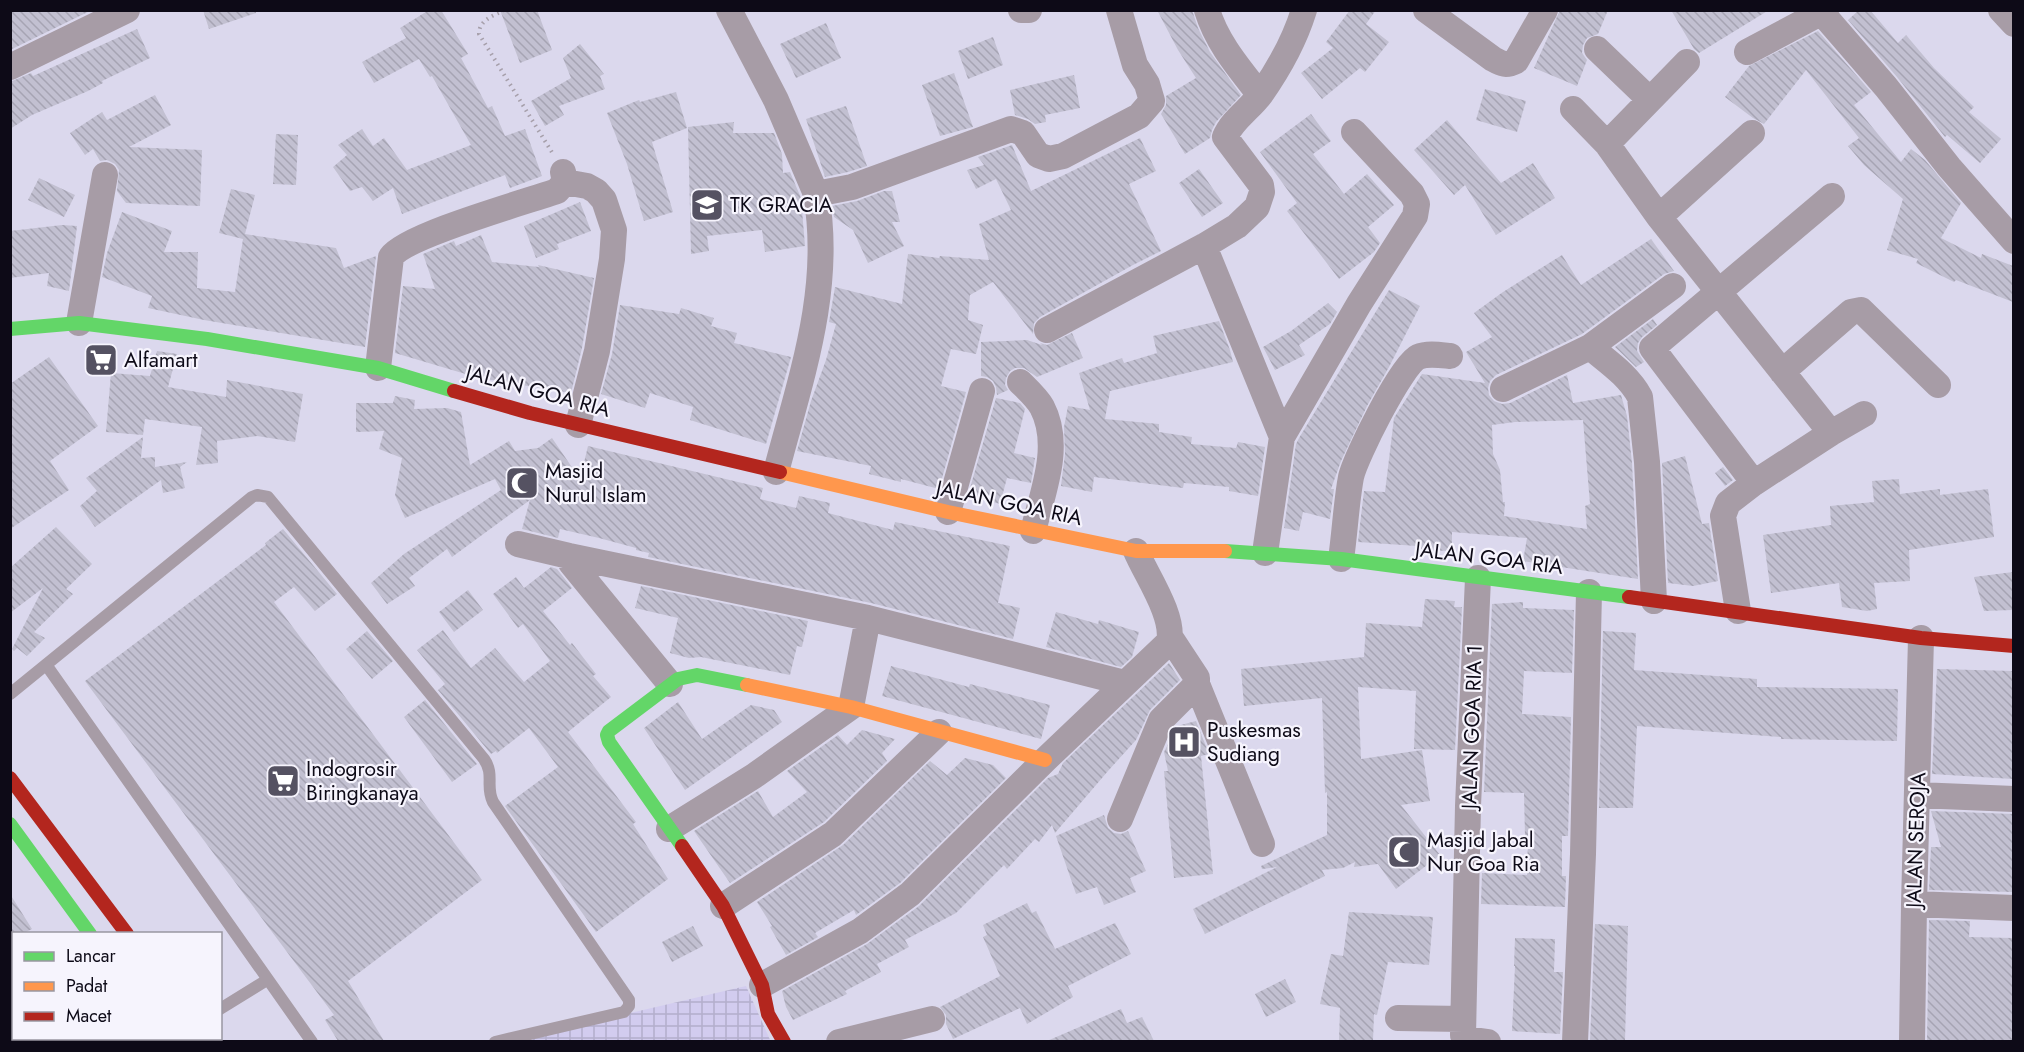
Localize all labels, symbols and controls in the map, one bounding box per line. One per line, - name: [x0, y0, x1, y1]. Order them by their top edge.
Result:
- school or university icon: TK GRACIA: [689, 187, 725, 223]
- place label: TK GRACIA: [730, 190, 833, 220]
- supermarket icon: Alfamart: [83, 342, 119, 378]
- place label: Alfamart: [124, 345, 198, 375]
- street label: JALAN GOA RIA: [459, 357, 614, 425]
- place label: Masjid Nurul Islam: [545, 456, 647, 510]
- mosque icon: Masjid Nurul Islam: [504, 465, 540, 501]
- street label: JALAN GOA RIA: [930, 472, 1085, 533]
- street label: JALAN GOA RIA: [1410, 534, 1565, 582]
- street label: JALAN GOA RIA 1: [1454, 644, 1490, 813]
- place label: Puskesmas Sudiang: [1207, 715, 1301, 769]
- hospital icon: Puskesmas Sudiang: [1166, 724, 1202, 760]
- place label: Indogrosir Biringkanaya: [306, 754, 419, 808]
- supermarket icon: Indogrosir Biringkanaya: [265, 763, 301, 799]
- street label: JALAN SEROJA: [1899, 772, 1933, 911]
- place label: Masjid Jabal Nur Goa Ria: [1427, 825, 1539, 879]
- mosque icon: Masjid Jabal Nur Goa Ria: [1386, 834, 1422, 870]
- legend: [12, 932, 222, 1040]
- text: Lancar: [66, 943, 116, 969]
- text: Padat: [66, 973, 108, 999]
- text: Macet: [66, 1003, 112, 1029]

